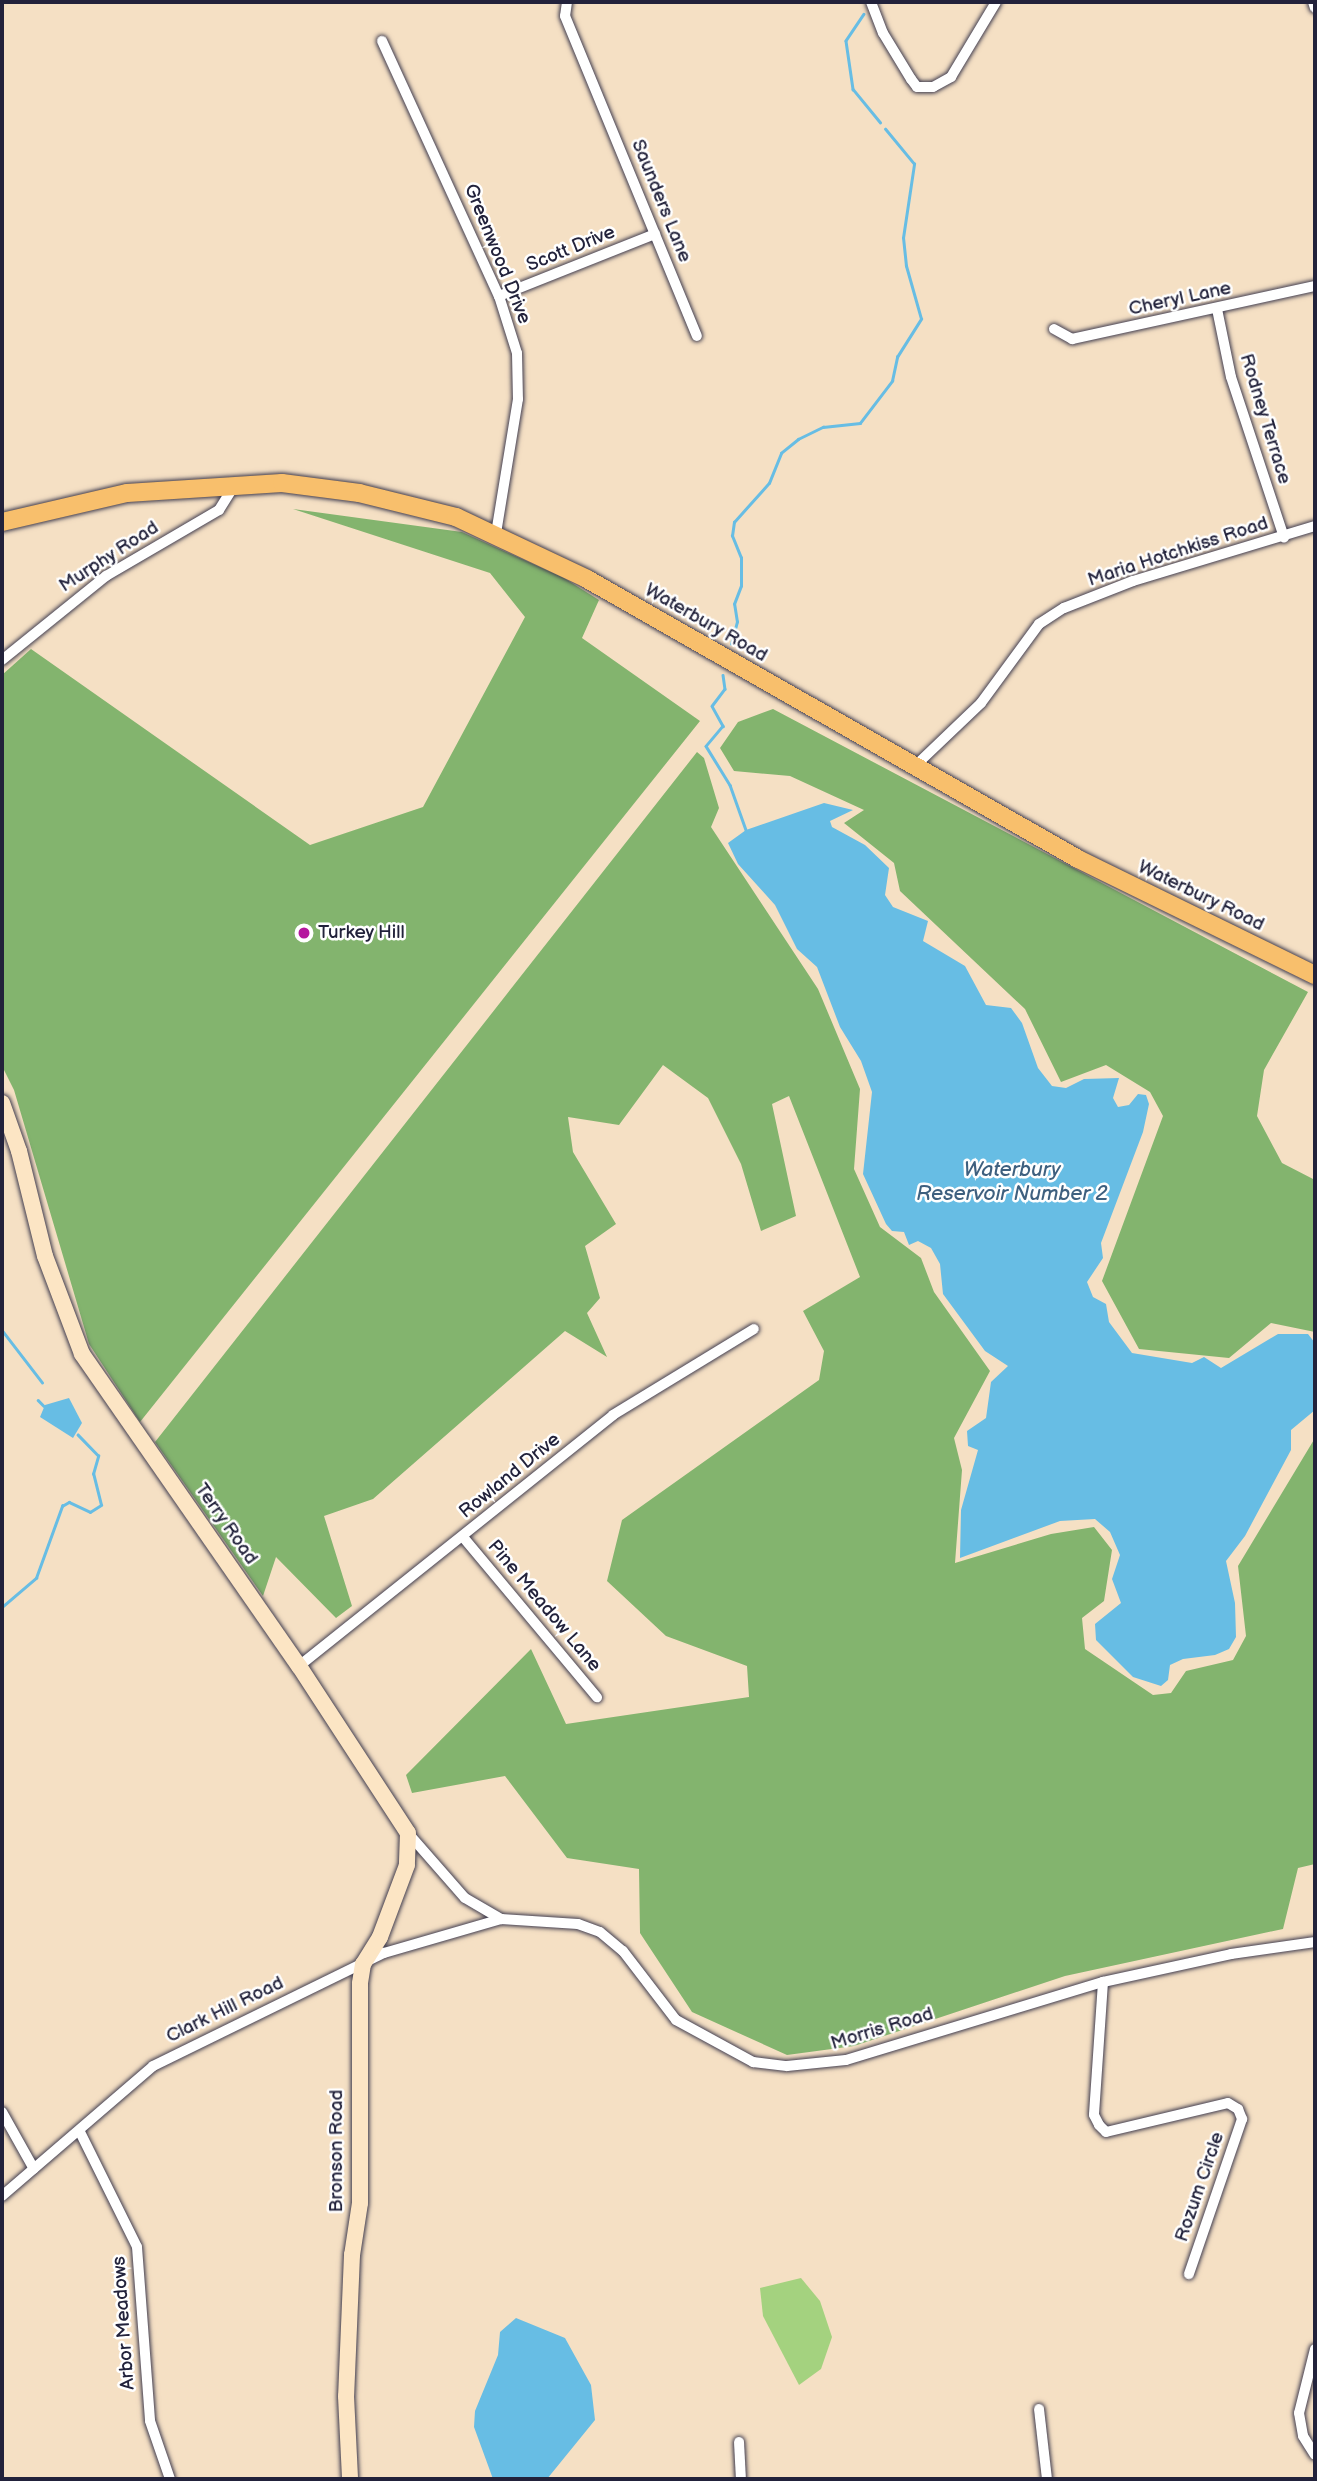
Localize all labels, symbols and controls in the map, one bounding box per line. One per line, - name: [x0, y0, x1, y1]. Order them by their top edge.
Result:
- street label: Saunders Lane: [626, 136, 696, 266]
- street label: Greenwood Drive: [459, 181, 535, 327]
- street label: Scott Drive: [523, 221, 619, 277]
- street label: Cheryl Lane: [1127, 277, 1233, 321]
- street label: Rodney Terrace: [1234, 350, 1296, 488]
- street label: Maria Hotchkiss Road: [1085, 512, 1271, 592]
- street label: Murphy Road: [55, 516, 163, 598]
- street label: Waterbury Road: [640, 578, 772, 668]
- street label: Waterbury Road: [1134, 855, 1268, 937]
- place label: Turkey Hill: [318, 922, 406, 944]
- marker: Turkey Hill: [296, 925, 312, 941]
- water label: Waterbury Reservoir Number 2: [916, 1157, 1108, 1207]
- street label: Rowland Drive: [455, 1428, 565, 1524]
- street label: Terry Road: [189, 1479, 263, 1569]
- street label: Pine Meadow Lane: [482, 1536, 606, 1676]
- street label: Clark Hill Road: [163, 1972, 287, 2048]
- street label: Morris Road: [828, 2003, 936, 2055]
- street label: Bronson Road: [326, 2090, 348, 2212]
- street label: Rozum Circle: [1171, 2129, 1229, 2245]
- street label: Arbor Meadows: [108, 2255, 140, 2391]

